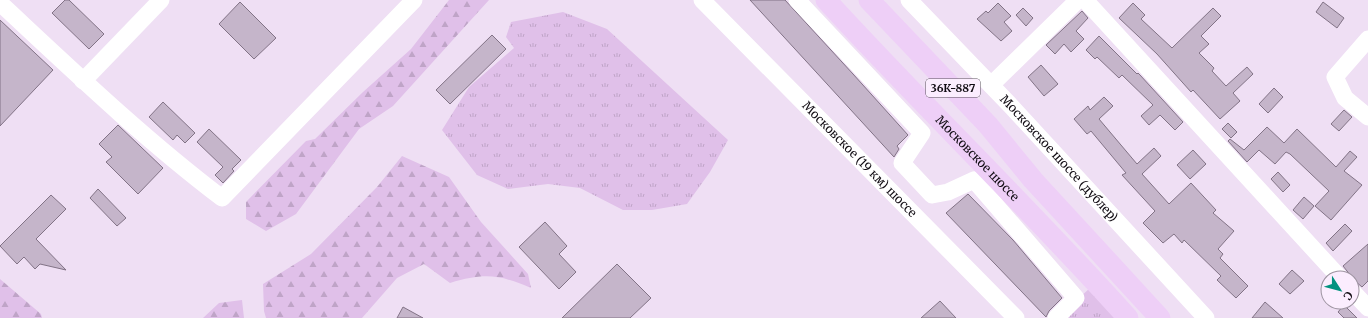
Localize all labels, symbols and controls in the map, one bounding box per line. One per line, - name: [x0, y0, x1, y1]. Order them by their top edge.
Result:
- road number: 36К-887: [926, 79, 980, 97]
- street label: Московское шоссе (дублер): [997, 91, 1121, 224]
- street label: Московское (19 км) шоссе: [799, 98, 920, 220]
- street label: Московское шоссе: [933, 112, 1022, 204]
- north arrow: [1320, 270, 1360, 310]
- text: С: [1340, 289, 1356, 303]

